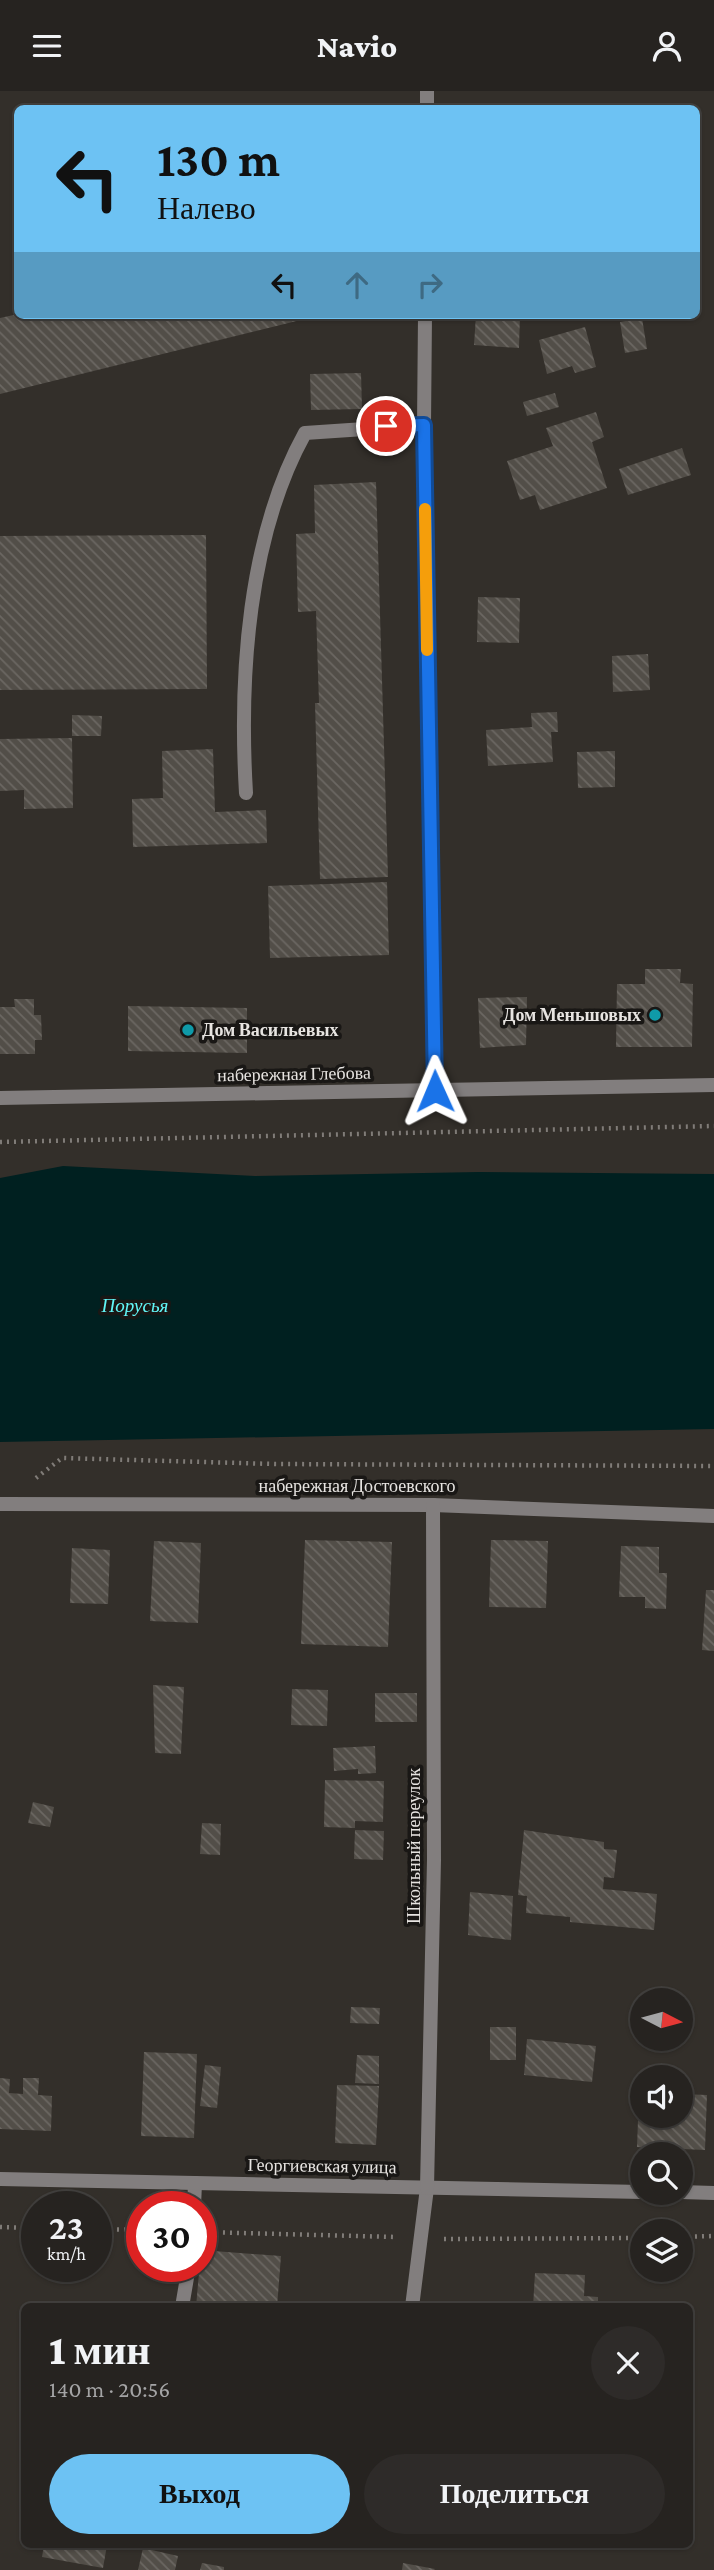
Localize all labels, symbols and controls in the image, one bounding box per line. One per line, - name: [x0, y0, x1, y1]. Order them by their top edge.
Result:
- icon: menu: [28, 27, 66, 65]
- icon: person: [648, 27, 686, 65]
- text: Navio: [317, 28, 397, 64]
- text: 130 m: [157, 132, 280, 187]
- icon: left: [42, 133, 133, 224]
- text: Налево: [157, 190, 256, 226]
- icon: left: [265, 266, 303, 304]
- icon: ahead: [338, 266, 376, 304]
- icon: right: [411, 266, 449, 304]
- pin: [356, 396, 416, 456]
- icon: arrive: [367, 407, 405, 445]
- place label: Дом Меньшовых: [503, 1005, 641, 1025]
- marker: Дом Меньшовых: [647, 1007, 663, 1023]
- place label: Дом Васильевых: [202, 1020, 339, 1040]
- marker: Дом Васильевых: [180, 1022, 196, 1038]
- position arrow: [398, 1054, 472, 1128]
- street label: набережная Глебова: [217, 1063, 371, 1085]
- water label: Порусья: [101, 1295, 168, 1316]
- street label: набережная Достоевского: [259, 1476, 455, 1496]
- street label: Школьный переулок: [404, 1768, 424, 1924]
- north arrow: [630, 1988, 693, 2051]
- map controls: [630, 1988, 693, 2282]
- button: sound: [630, 2065, 693, 2128]
- button: search: [630, 2142, 693, 2205]
- street label: Георгиевская улица: [247, 2155, 397, 2177]
- speed limit sign: 30: [126, 2191, 217, 2282]
- text: 23: [49, 2208, 84, 2247]
- button: layers: [630, 2219, 693, 2282]
- text: km/h: [47, 2244, 86, 2264]
- text: 1 мин: [49, 2326, 151, 2373]
- button: close: [591, 2326, 665, 2400]
- text: 140 m · 20:56: [49, 2376, 170, 2402]
- button: Выход: [49, 2454, 350, 2534]
- button: Поделиться: [364, 2454, 665, 2534]

